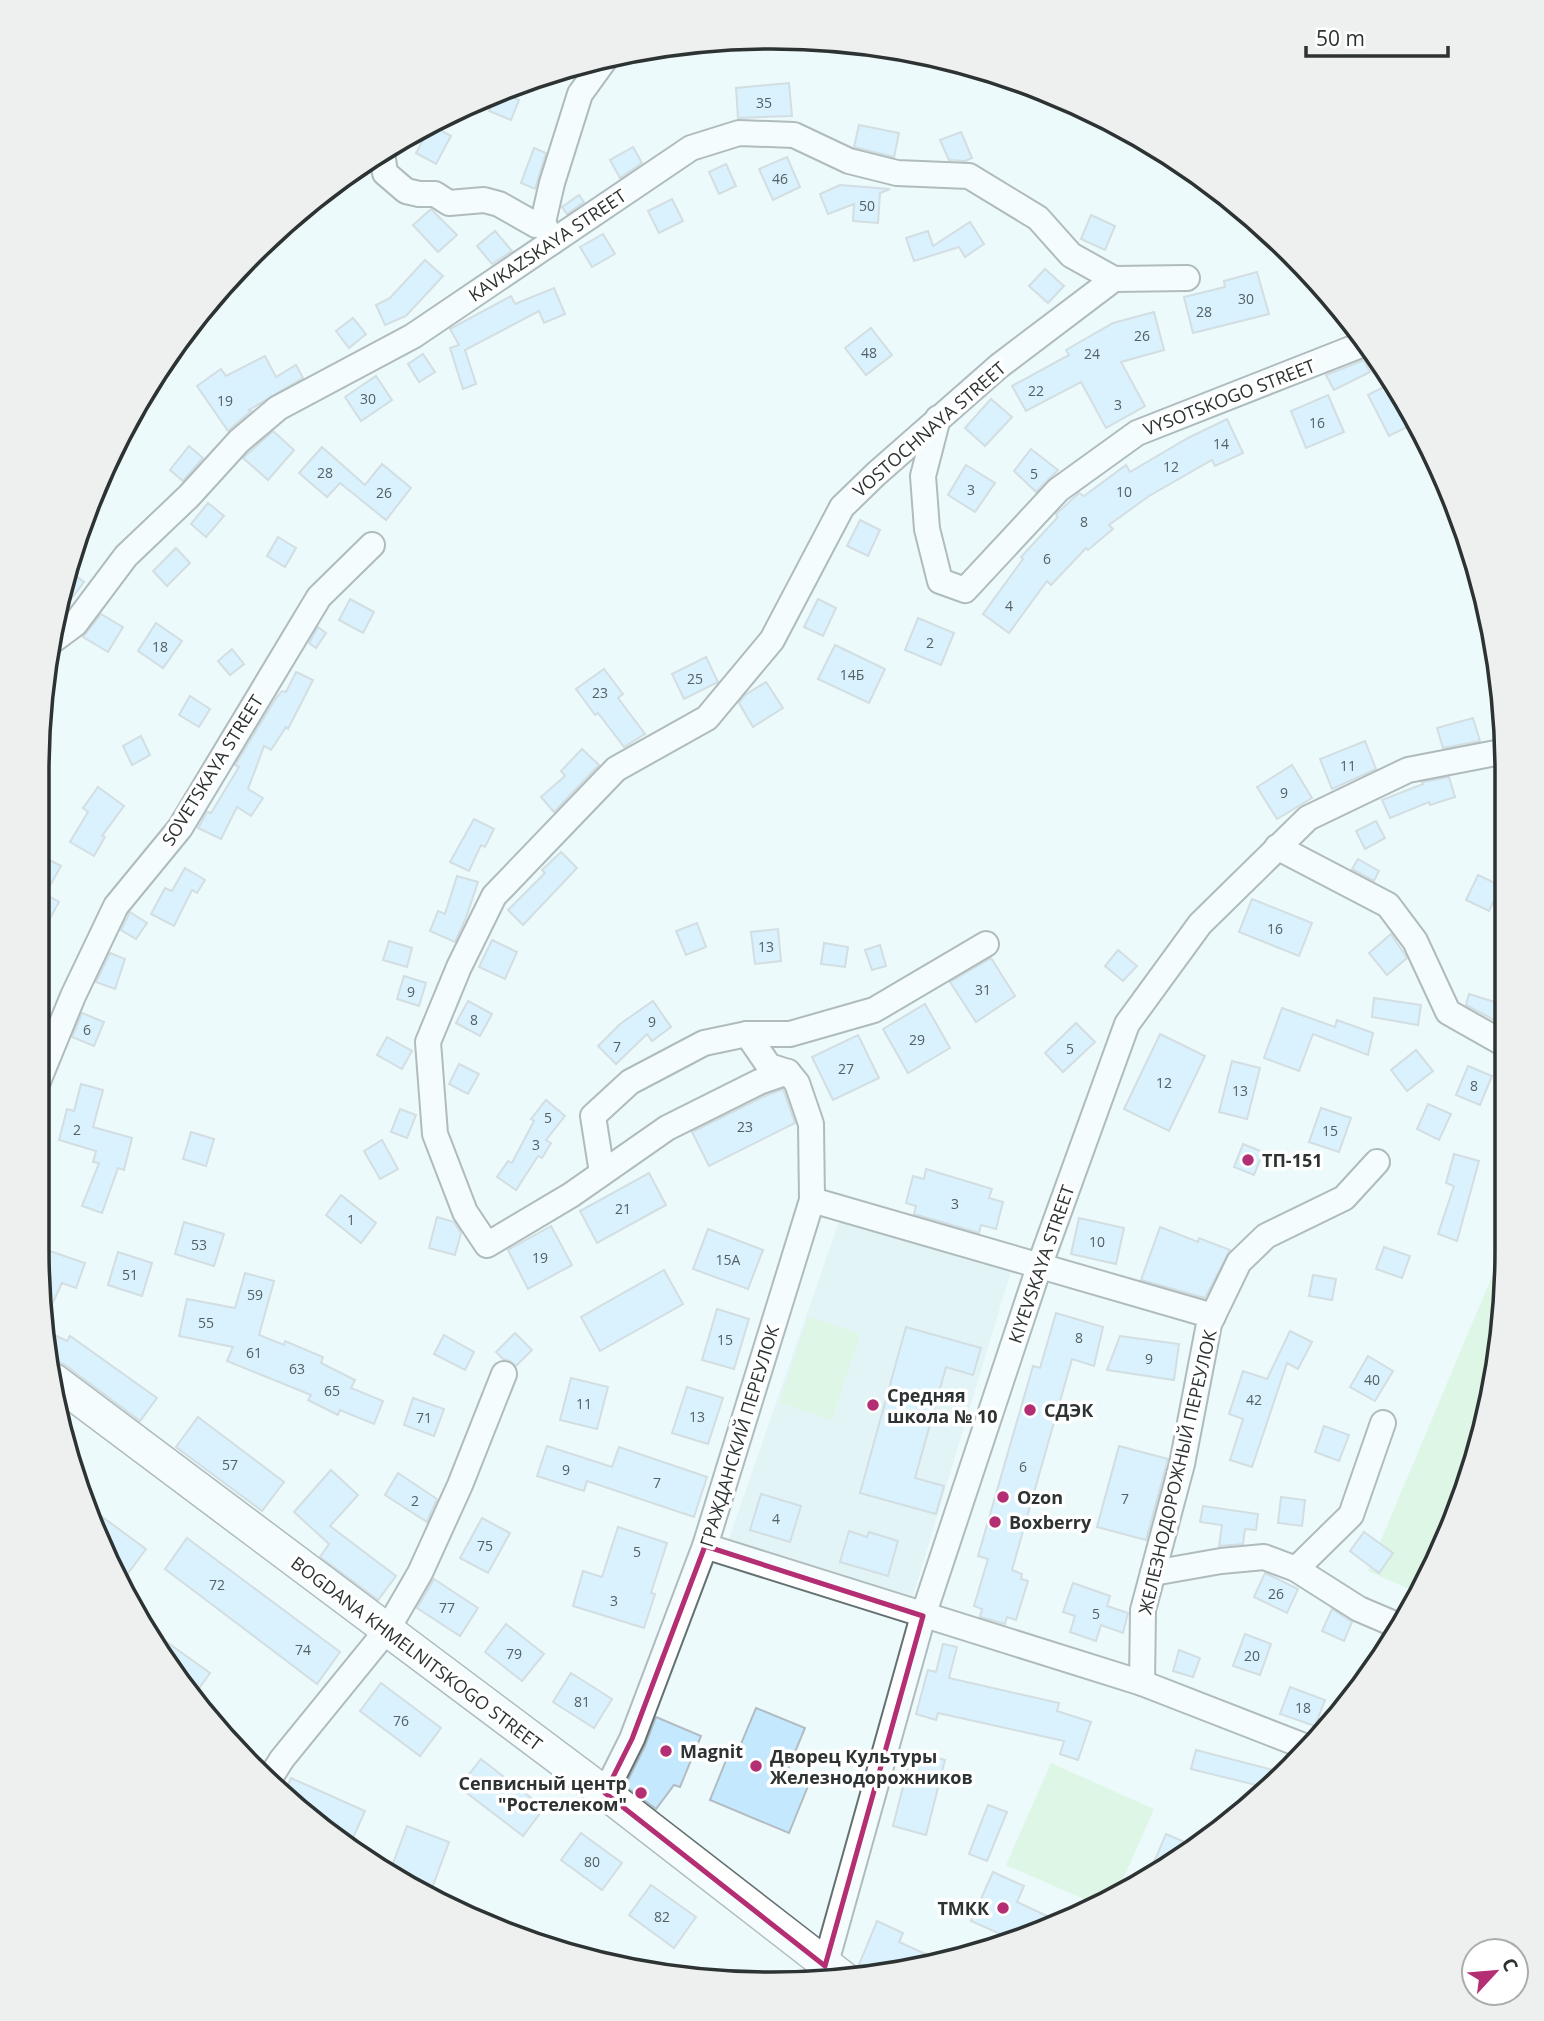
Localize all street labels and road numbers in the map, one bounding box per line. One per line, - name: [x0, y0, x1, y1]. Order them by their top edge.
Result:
- street label: KAVKAZSKAYA STREET: [464, 183, 630, 307]
- street label: VYSOTSKOGO STREET: [1140, 353, 1318, 441]
- street label: VOSTOCHNAYA STREET: [848, 356, 1011, 502]
- street label: SOVETSKAYA STREET: [156, 690, 268, 850]
- street label: KIYEVSKAYA STREET: [1003, 1182, 1079, 1346]
- street label: ГРАЖДАНСКИЙ ПЕРЕУЛОК: [694, 1322, 784, 1550]
- street label: ЖЕЛЕЗНОДОРОЖНЫЙ ПЕРЕУЛОК: [1133, 1327, 1221, 1617]
- street label: BOGDANA KHMELNITSKOGO STREET: [287, 1551, 548, 1755]

